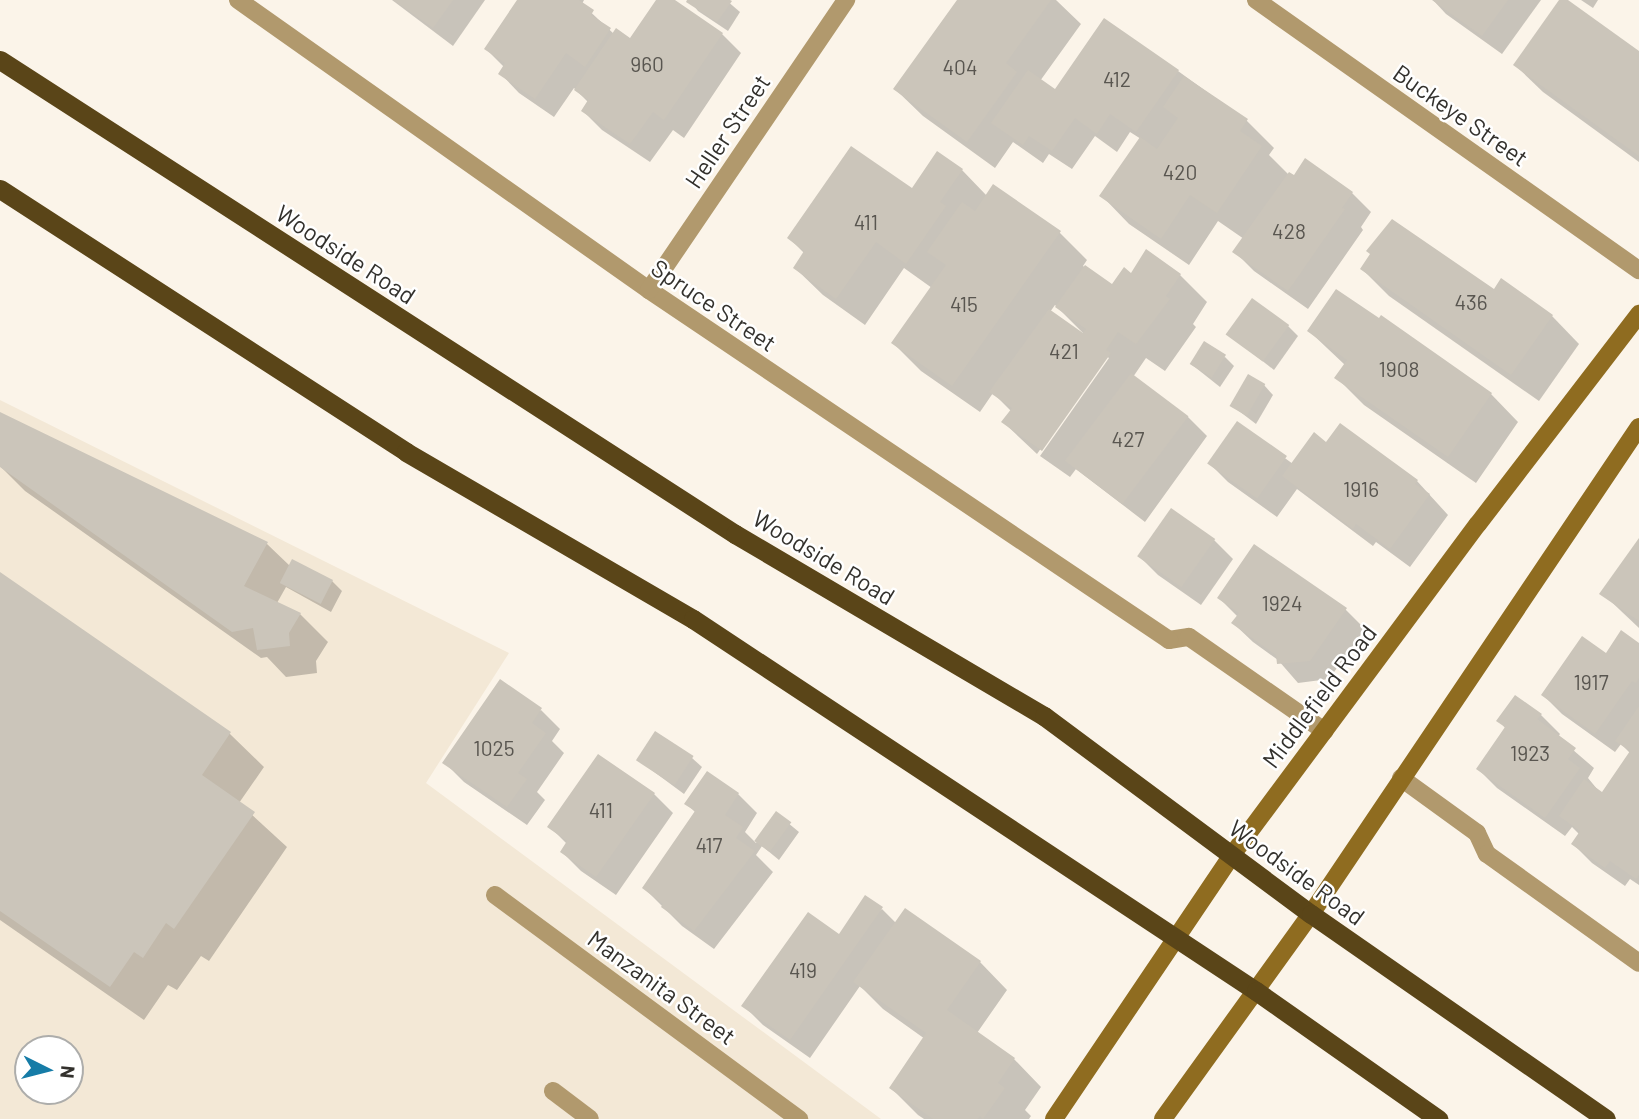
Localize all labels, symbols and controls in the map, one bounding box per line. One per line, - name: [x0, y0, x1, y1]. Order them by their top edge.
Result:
- house number: 960: [630, 51, 664, 77]
- house number: 404: [942, 54, 978, 80]
- street label: Buckeye Street: [1388, 58, 1534, 172]
- house number: 412: [1103, 66, 1131, 92]
- street label: Heller Street: [678, 68, 776, 194]
- house number: 420: [1163, 159, 1197, 185]
- street label: Woodside Road: [271, 198, 421, 310]
- house number: 411: [854, 209, 878, 235]
- house number: 428: [1272, 218, 1306, 244]
- street label: Spruce Street: [646, 253, 782, 357]
- house number: 436: [1454, 289, 1488, 315]
- house number: 415: [950, 291, 978, 317]
- house number: 421: [1049, 338, 1079, 364]
- house number: 1908: [1378, 356, 1420, 382]
- house number: 427: [1112, 426, 1144, 452]
- house number: 1916: [1343, 476, 1379, 502]
- street label: Woodside Road: [748, 503, 900, 611]
- house number: 1924: [1261, 590, 1303, 616]
- street label: Middlefield Road: [1256, 619, 1382, 773]
- house number: 1917: [1573, 669, 1609, 695]
- house number: 1025: [473, 735, 515, 761]
- house number: 1923: [1510, 740, 1550, 766]
- house number: 411: [589, 797, 613, 823]
- street label: Woodside Road: [1224, 813, 1370, 931]
- house number: 417: [696, 832, 722, 858]
- street label: Manzanita Street: [582, 924, 742, 1050]
- house number: 419: [789, 957, 817, 983]
- north arrow: [14, 1035, 84, 1105]
- text: N: [56, 1065, 80, 1080]

